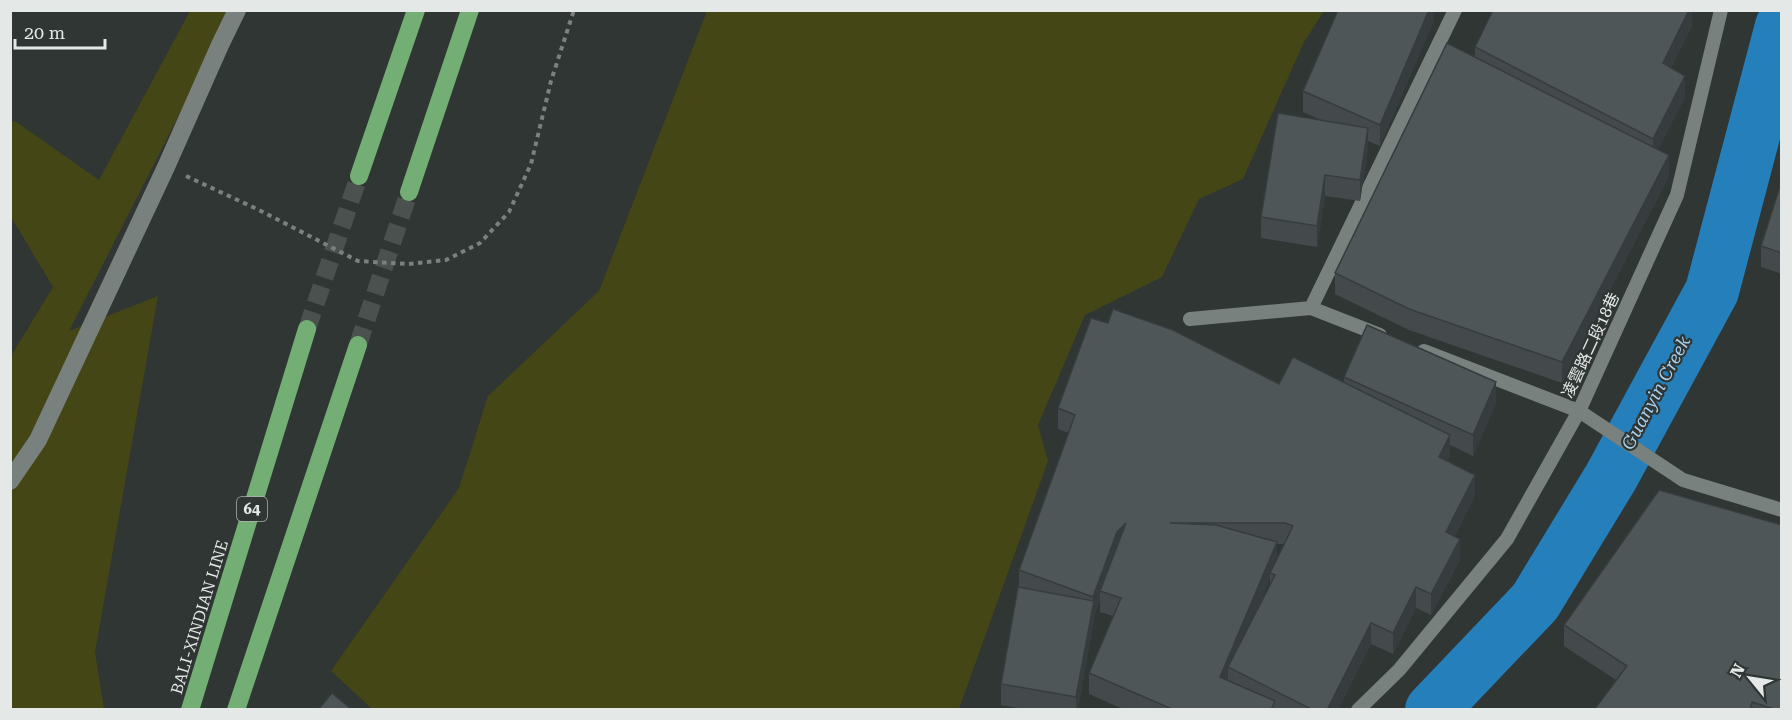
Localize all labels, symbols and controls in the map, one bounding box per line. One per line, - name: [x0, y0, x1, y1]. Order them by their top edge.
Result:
- scale bar: [15, 12, 105, 50]
- text: 20 m: [24, 22, 65, 43]
- street label: 凌雲路二段18巷: [1558, 290, 1623, 401]
- water label: Guanyin Creek: [1617, 332, 1694, 453]
- road number: 64: [237, 497, 267, 521]
- street label: BALI-XINDIAN LINE: [167, 538, 232, 696]
- north arrow: [1720, 648, 1780, 708]
- text: N: [1726, 661, 1749, 681]

